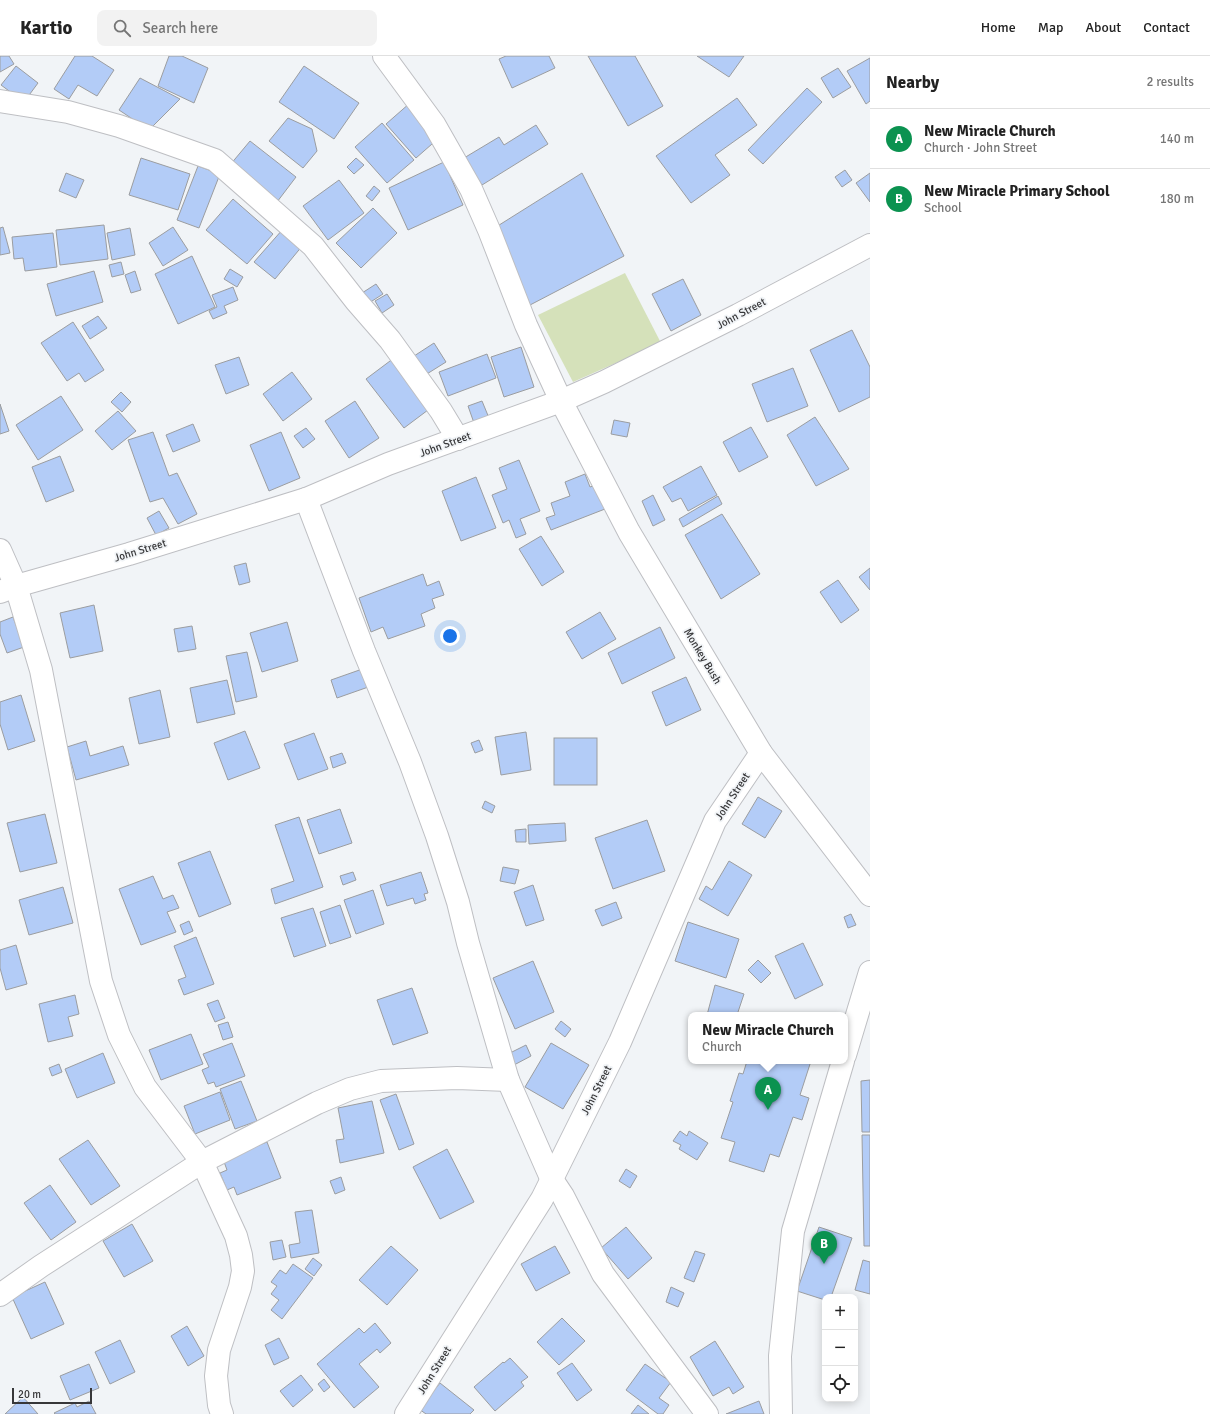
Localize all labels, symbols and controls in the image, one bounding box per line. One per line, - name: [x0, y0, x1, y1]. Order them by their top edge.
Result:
- search box: [97, 10, 377, 46]
- text: Kartio: [20, 16, 73, 40]
- icon: search: [111, 17, 133, 39]
- text: Search here: [143, 19, 218, 37]
- text: Home: [981, 19, 1016, 36]
- text: Map: [1038, 19, 1063, 36]
- text: About: [1085, 19, 1121, 36]
- text: Contact: [1143, 19, 1190, 36]
- text: Nearby: [886, 72, 939, 93]
- text: 2 results: [1146, 74, 1194, 90]
- text: New Miracle Church: [924, 122, 1056, 140]
- text: A: [895, 131, 903, 147]
- text: 140 m: [1160, 131, 1194, 147]
- text: Church · John Street: [924, 140, 1037, 156]
- text: New Miracle Primary School: [924, 182, 1110, 200]
- text: B: [895, 191, 903, 207]
- text: 180 m: [1160, 191, 1194, 207]
- text: School: [924, 200, 962, 216]
- street label: John Street: [714, 295, 768, 332]
- street label: John Street: [418, 429, 473, 460]
- street label: John Street: [113, 536, 168, 565]
- your location: [440, 626, 460, 646]
- street label: Monkey Bush: [681, 626, 724, 686]
- street label: John Street: [712, 770, 753, 822]
- popup: [688, 1012, 848, 1064]
- text: New Miracle Church: [702, 1021, 834, 1039]
- text: Church: [702, 1039, 742, 1055]
- street label: John Street: [578, 1063, 614, 1117]
- pin: A: [755, 1077, 781, 1110]
- pin: B: [811, 1231, 837, 1264]
- map controls: [822, 1294, 858, 1402]
- button: +: [822, 1294, 858, 1330]
- button: −: [822, 1330, 858, 1366]
- street label: John Street: [415, 1344, 454, 1396]
- button: locate: [822, 1366, 858, 1402]
- scale bar: [12, 1386, 92, 1405]
- text: 20 m: [18, 1388, 41, 1401]

